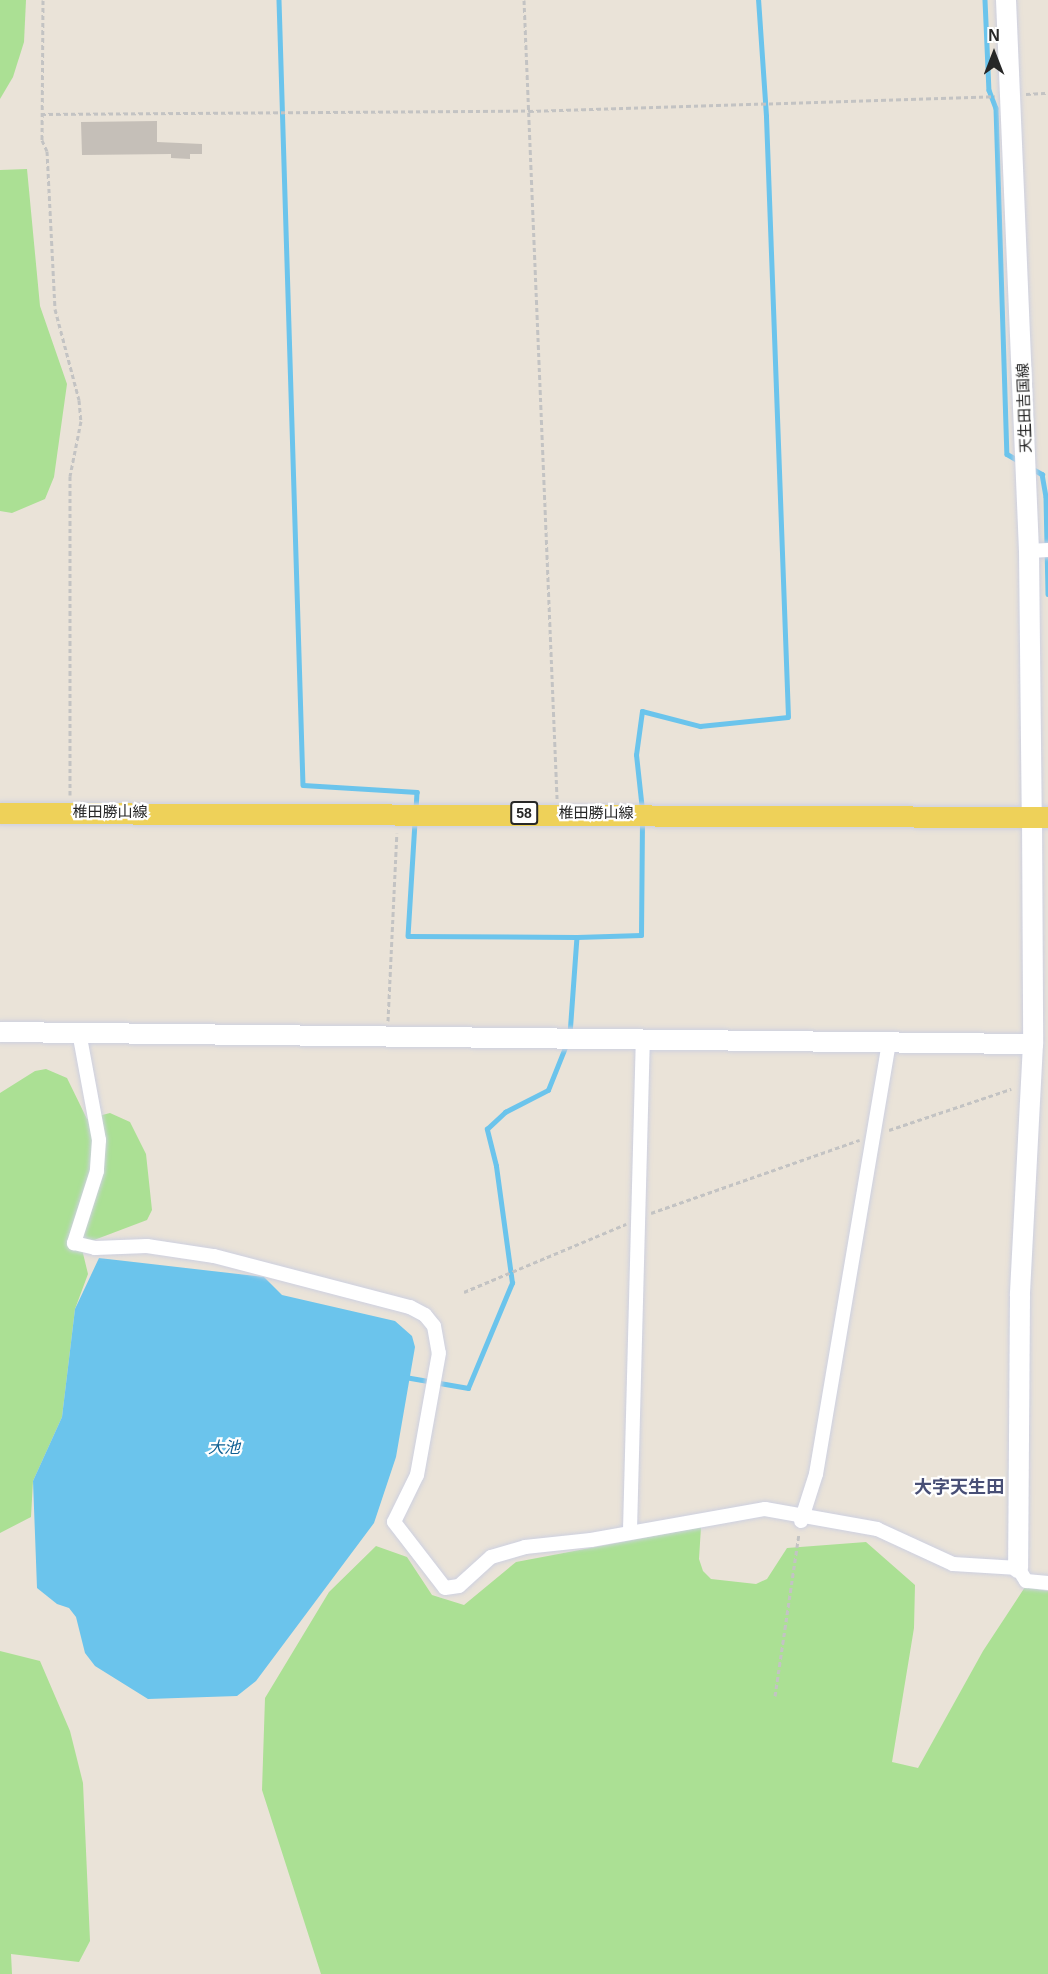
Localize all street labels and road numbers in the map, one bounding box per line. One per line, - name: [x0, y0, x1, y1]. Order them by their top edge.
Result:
- street label: 天生田吉国線: [1013, 363, 1035, 453]
- road number: 58: [509, 802, 539, 824]
- street label: 椎田勝山線: [73, 803, 147, 821]
- street label: 椎田勝山線: [559, 804, 633, 822]

